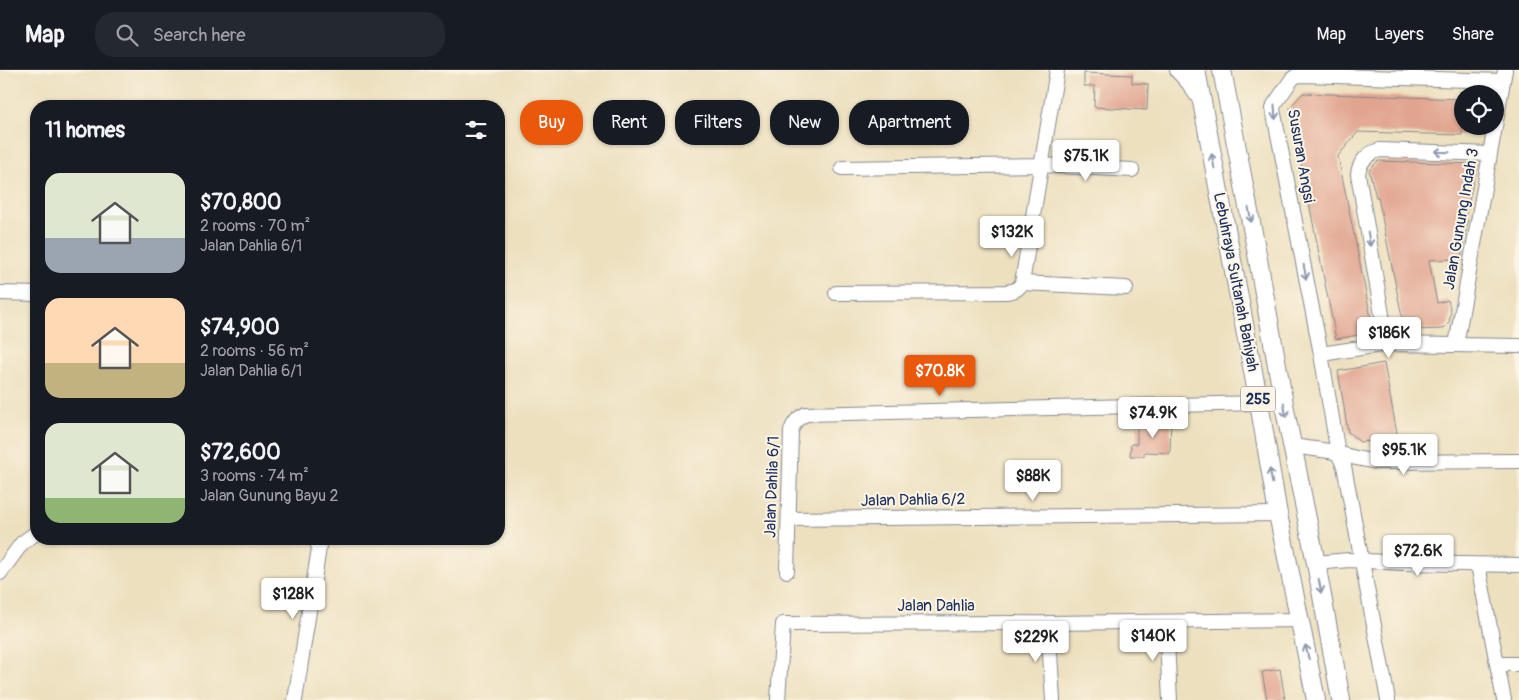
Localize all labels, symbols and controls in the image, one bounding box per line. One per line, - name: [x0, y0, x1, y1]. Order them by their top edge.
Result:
- search box: [95, 12, 445, 57]
- text: Map: [25, 20, 65, 49]
- icon: search: [113, 21, 141, 49]
- text: Search here: [153, 23, 246, 47]
- text: Map: [1317, 23, 1346, 46]
- text: Layers: [1374, 23, 1424, 46]
- text: Share: [1452, 23, 1494, 46]
- map controls: [1454, 85, 1504, 135]
- button: locate: [1454, 85, 1504, 135]
- chip: Buy: [520, 100, 583, 145]
- chip: Rent: [593, 100, 665, 145]
- chip: Filters: [675, 100, 760, 145]
- chip: New: [770, 100, 839, 145]
- chip: Apartment: [849, 100, 969, 145]
- one-way arrow: [1270, 104, 1279, 120]
- street label: Susuran Angsi: [1283, 108, 1319, 205]
- icon: filters: [462, 116, 490, 144]
- text: 11 homes: [45, 117, 125, 144]
- pin: $75.1K: [1045, 140, 1127, 182]
- text: $75.1K: [1063, 146, 1109, 166]
- street label: Jalan Gunung Indah 3: [1439, 147, 1483, 291]
- one-way arrow: [1434, 148, 1450, 157]
- one-way arrow: [1208, 153, 1218, 169]
- text: $70,800: [200, 189, 281, 216]
- street label: Lebuhraya Sultanah Bahiyah: [1209, 191, 1263, 373]
- icon: home: [85, 193, 145, 253]
- one-way arrow: [1245, 207, 1255, 223]
- text: 2 rooms · 70 m²: [200, 216, 310, 236]
- pin: $132K: [977, 216, 1047, 258]
- text: $132K: [991, 222, 1033, 242]
- one-way arrow: [1365, 230, 1375, 246]
- text: Jalan Dahlia 6/1: [200, 236, 302, 256]
- one-way arrow: [1300, 263, 1310, 279]
- text: $74,900: [200, 314, 280, 341]
- pin: $186K: [1354, 316, 1424, 359]
- icon: home: [85, 318, 145, 378]
- text: $186K: [1368, 323, 1410, 343]
- text: 2 rooms · 56 m²: [200, 341, 309, 361]
- pin: $70.8K: [899, 354, 981, 397]
- text: Jalan Dahlia 6/1: [200, 361, 302, 381]
- text: $70.8K: [915, 361, 965, 381]
- road number: 255: [1240, 386, 1276, 412]
- pin: $74.9K: [1112, 396, 1194, 439]
- one-way arrow: [1280, 401, 1290, 417]
- text: $74.9K: [1129, 403, 1177, 423]
- pin: $95.1K: [1363, 434, 1445, 476]
- street label: Jalan Dahlia 6/1: [760, 436, 784, 538]
- text: $72,600: [200, 439, 280, 466]
- text: $95.1K: [1382, 440, 1427, 460]
- icon: home: [85, 443, 145, 503]
- pin: $88K: [1003, 460, 1063, 502]
- text: 3 rooms · 74 m²: [200, 466, 309, 486]
- text: $88K: [1016, 466, 1050, 486]
- one-way arrow: [1266, 468, 1276, 484]
- text: Jalan Gunung Bayu 2: [200, 486, 339, 506]
- street label: Jalan Dahlia 6/2: [860, 489, 966, 511]
- pin: $72.6K: [1377, 534, 1459, 577]
- text: $72.6K: [1394, 541, 1442, 561]
- pin: $128K: [258, 578, 328, 620]
- one-way arrow: [1316, 578, 1326, 594]
- text: $128K: [272, 584, 314, 604]
- street label: Jalan Dahlia: [897, 596, 975, 616]
- pin: $229K: [1001, 620, 1071, 663]
- pin: $140K: [1118, 620, 1188, 662]
- text: $140K: [1131, 626, 1175, 646]
- text: $229K: [1014, 627, 1058, 647]
- one-way arrow: [1302, 645, 1311, 661]

